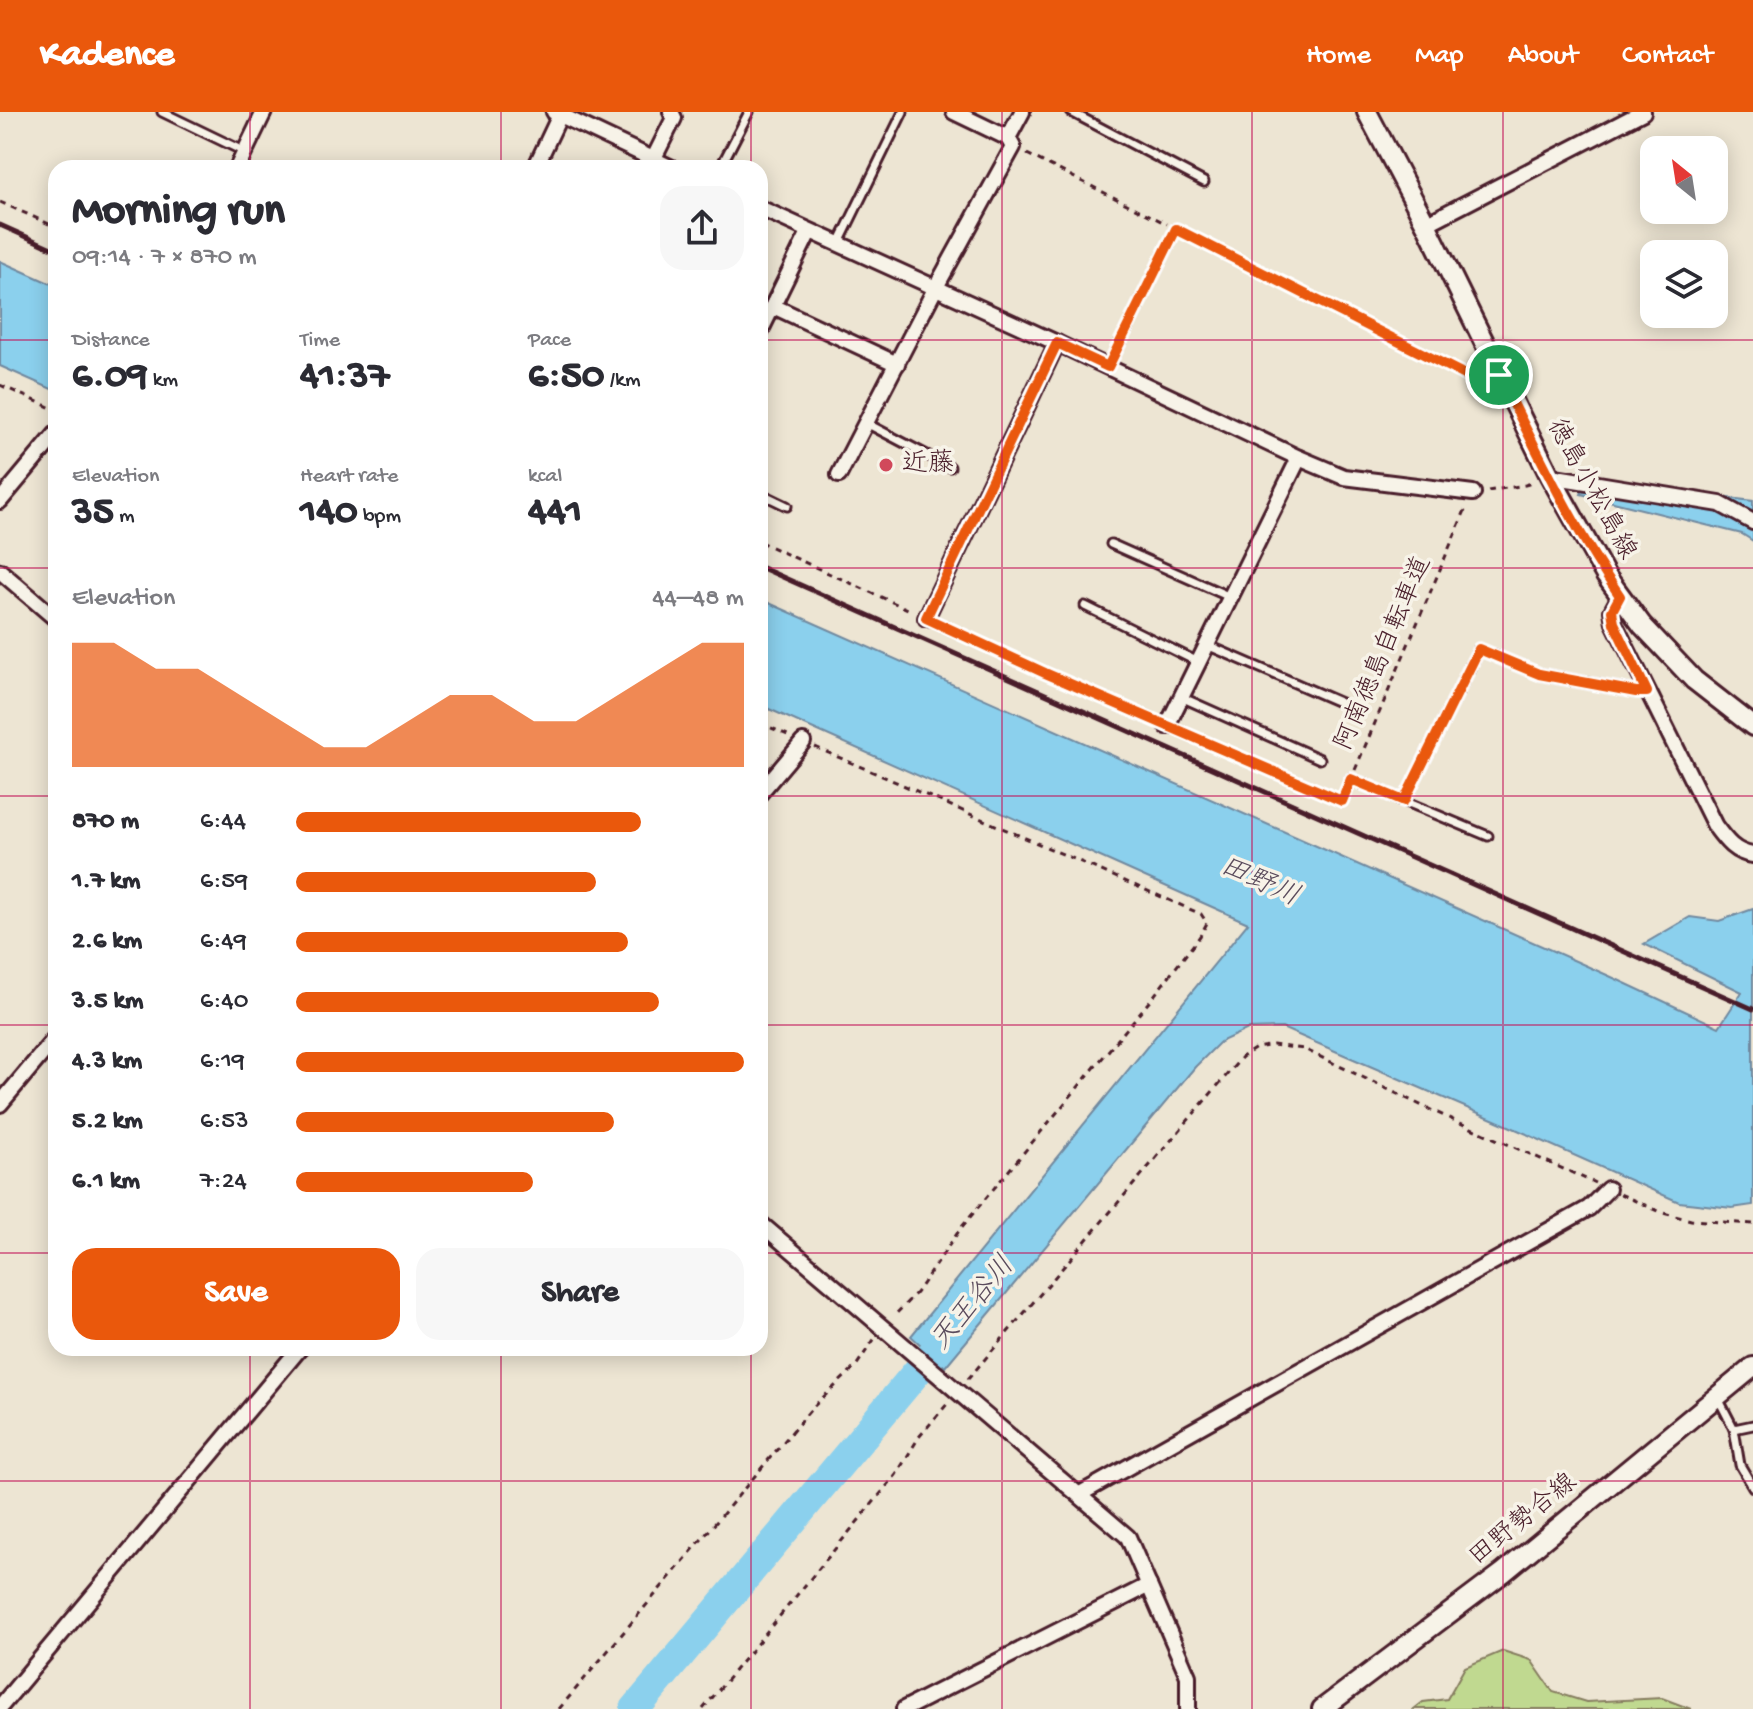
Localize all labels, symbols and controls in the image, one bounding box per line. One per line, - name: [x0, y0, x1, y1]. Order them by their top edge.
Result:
- text: Kadence: [40, 34, 174, 78]
- text: Home: [1306, 40, 1371, 73]
- text: Map: [1415, 40, 1464, 73]
- text: About: [1508, 40, 1578, 73]
- text: Contact: [1622, 40, 1713, 73]
- north arrow: [1640, 136, 1728, 224]
- map controls: [1640, 136, 1728, 328]
- button: share: [660, 186, 744, 270]
- text: Morning run: [72, 187, 285, 239]
- button: layers: [1640, 240, 1728, 328]
- text: 09:14 · 7 × 870 m: [72, 243, 257, 274]
- text: Distance: [72, 328, 150, 354]
- text: Time: [300, 328, 340, 354]
- text: Pace: [528, 328, 571, 354]
- pin: [1465, 341, 1533, 409]
- icon: arrive: [1477, 353, 1521, 397]
- text: 6.09: [72, 354, 148, 401]
- text: 41:37: [300, 354, 389, 401]
- text: 6:50: [528, 354, 605, 401]
- text: km: [148, 368, 178, 394]
- text: /km: [605, 368, 641, 394]
- street label: 徳島小松島線: [1539, 413, 1643, 566]
- place label: 近藤: [902, 448, 954, 481]
- marker: 近藤: [877, 456, 895, 474]
- text: Elevation: [72, 464, 159, 490]
- text: Heart rate: [300, 464, 398, 490]
- text: kcal: [528, 464, 562, 490]
- text: 35: [72, 490, 114, 537]
- text: 140: [300, 490, 358, 537]
- text: 441: [528, 490, 582, 537]
- text: m: [114, 504, 135, 530]
- text: bpm: [358, 504, 401, 530]
- street label: 阿南徳島自転車道: [1328, 551, 1440, 756]
- text: Elevation: [72, 584, 175, 615]
- text: 44–48 m: [652, 584, 744, 615]
- text: 870 m: [72, 807, 139, 838]
- text: 6:44: [200, 807, 246, 838]
- water label: 田野川: [1214, 851, 1304, 915]
- text: 1.7 km: [72, 867, 140, 898]
- text: 6:59: [200, 867, 248, 898]
- text: 2.6 km: [72, 927, 142, 958]
- text: 6:49: [200, 927, 247, 958]
- text: 3.5 km: [72, 987, 144, 1018]
- text: 6:40: [200, 987, 248, 1018]
- text: 4.3 km: [72, 1047, 142, 1078]
- text: 6:19: [200, 1047, 245, 1078]
- text: 5.2 km: [72, 1107, 143, 1138]
- text: 6:53: [200, 1107, 249, 1138]
- text: 6.1 km: [72, 1167, 140, 1198]
- text: 7:24: [200, 1167, 247, 1198]
- button: Save: [72, 1248, 400, 1340]
- button: Share: [416, 1248, 744, 1340]
- water label: 天王谷川: [925, 1250, 1023, 1358]
- street label: 田野勢合線: [1462, 1466, 1584, 1574]

